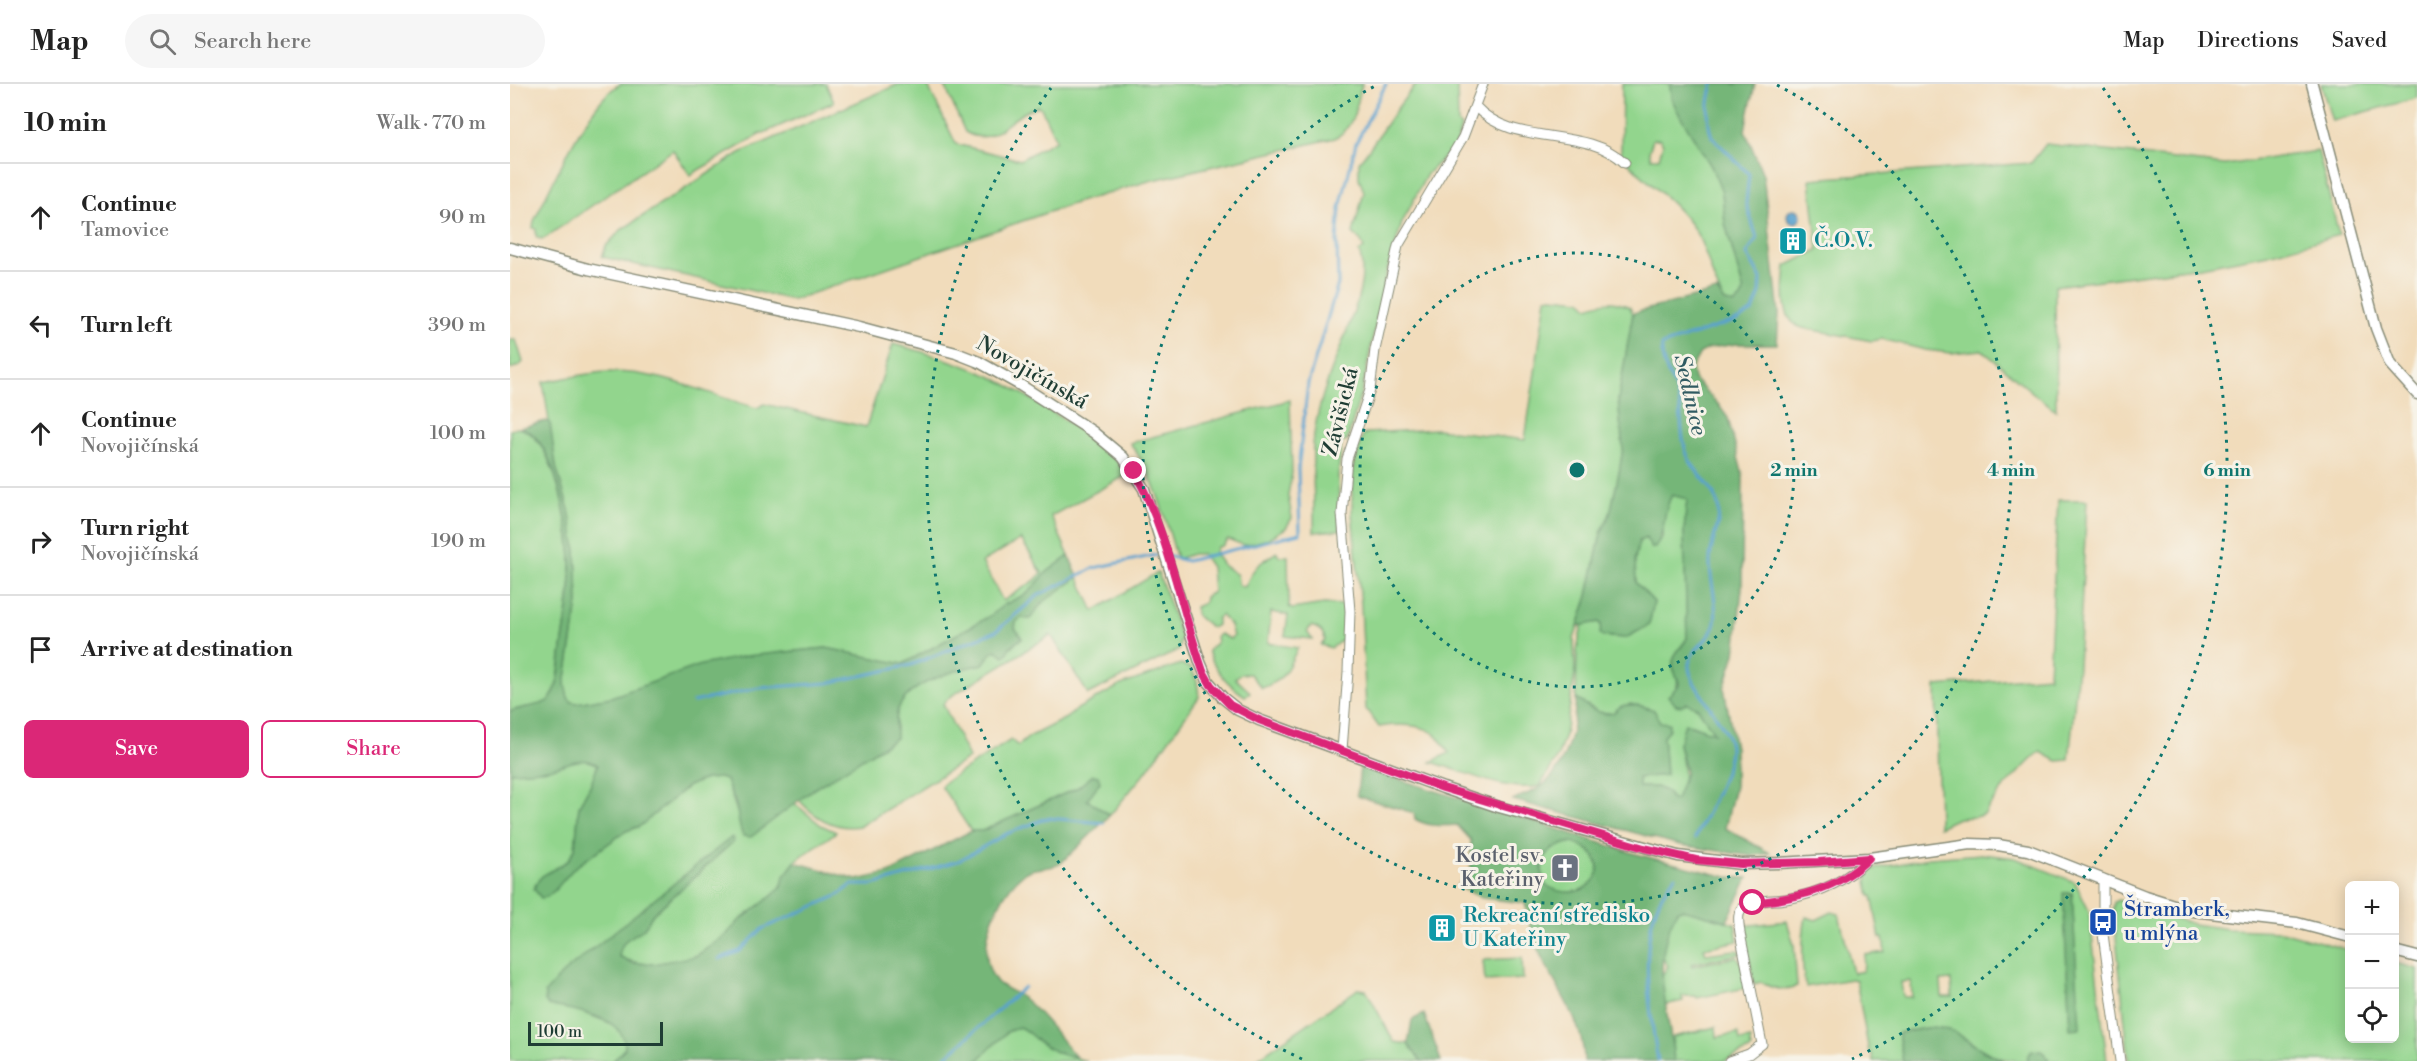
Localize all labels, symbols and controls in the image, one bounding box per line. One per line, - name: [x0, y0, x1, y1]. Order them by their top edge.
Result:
- search box: [125, 14, 545, 68]
- text: Map: [30, 24, 89, 59]
- icon: search: [146, 25, 179, 58]
- text: Search here: [194, 28, 311, 55]
- text: Map: [2123, 28, 2165, 54]
- text: Directions: [2198, 28, 2299, 54]
- text: Saved: [2332, 28, 2387, 54]
- text: 10 min: [24, 107, 107, 139]
- text: Walk · 770 m: [377, 111, 486, 136]
- text: Continue: [81, 191, 177, 218]
- icon: ahead: [24, 201, 57, 234]
- text: 90 m: [439, 205, 486, 230]
- text: Tamovice: [81, 218, 169, 243]
- building icon: Č.O.V.: [1777, 225, 1809, 257]
- place label: Č.O.V.: [1814, 225, 1873, 254]
- icon: left: [24, 309, 57, 342]
- text: Turn left: [81, 312, 172, 339]
- text: 390 m: [428, 313, 486, 338]
- street label: Novojičínská: [972, 331, 1092, 415]
- water label: Sedlnice: [1668, 352, 1712, 438]
- street label: Závišická: [1317, 365, 1365, 459]
- text: Continue: [81, 407, 177, 434]
- icon: ahead: [24, 417, 57, 450]
- text: 100 m: [430, 421, 486, 446]
- text: Novojičínská: [81, 434, 199, 459]
- route end: [1120, 457, 1146, 483]
- text: 2 min: [1770, 459, 1818, 482]
- text: 4 min: [1987, 459, 2035, 482]
- text: 6 min: [2203, 459, 2251, 482]
- centre of rings: [1567, 460, 1587, 480]
- text: Turn right: [81, 515, 189, 542]
- icon: right: [24, 525, 57, 558]
- text: 190 m: [431, 529, 486, 554]
- text: Novojičínská: [81, 542, 199, 567]
- icon: arrive: [24, 633, 57, 666]
- text: Arrive at destination: [81, 636, 293, 663]
- button: Save: [24, 720, 249, 778]
- button: Share: [261, 720, 486, 778]
- place label: Kostel sv. Kateřiny: [1455, 843, 1545, 893]
- church icon: Kostel sv. Kateřiny: [1549, 852, 1581, 884]
- map controls: [2345, 881, 2399, 1043]
- button: +: [2345, 881, 2399, 935]
- route start: [1739, 889, 1765, 915]
- place label: Štramberk, u mlýna: [2124, 894, 2230, 947]
- place label: Rekreační středisko U Kateřiny: [1463, 903, 1650, 953]
- bus stop icon: Štramberk, u mlýna: [2087, 906, 2119, 938]
- building icon: Rekreační středisko U Kateřiny: [1426, 912, 1458, 944]
- button: −: [2345, 935, 2399, 989]
- button: locate: [2345, 989, 2399, 1043]
- scale bar: [528, 1019, 663, 1046]
- text: 100 m: [537, 1022, 582, 1042]

